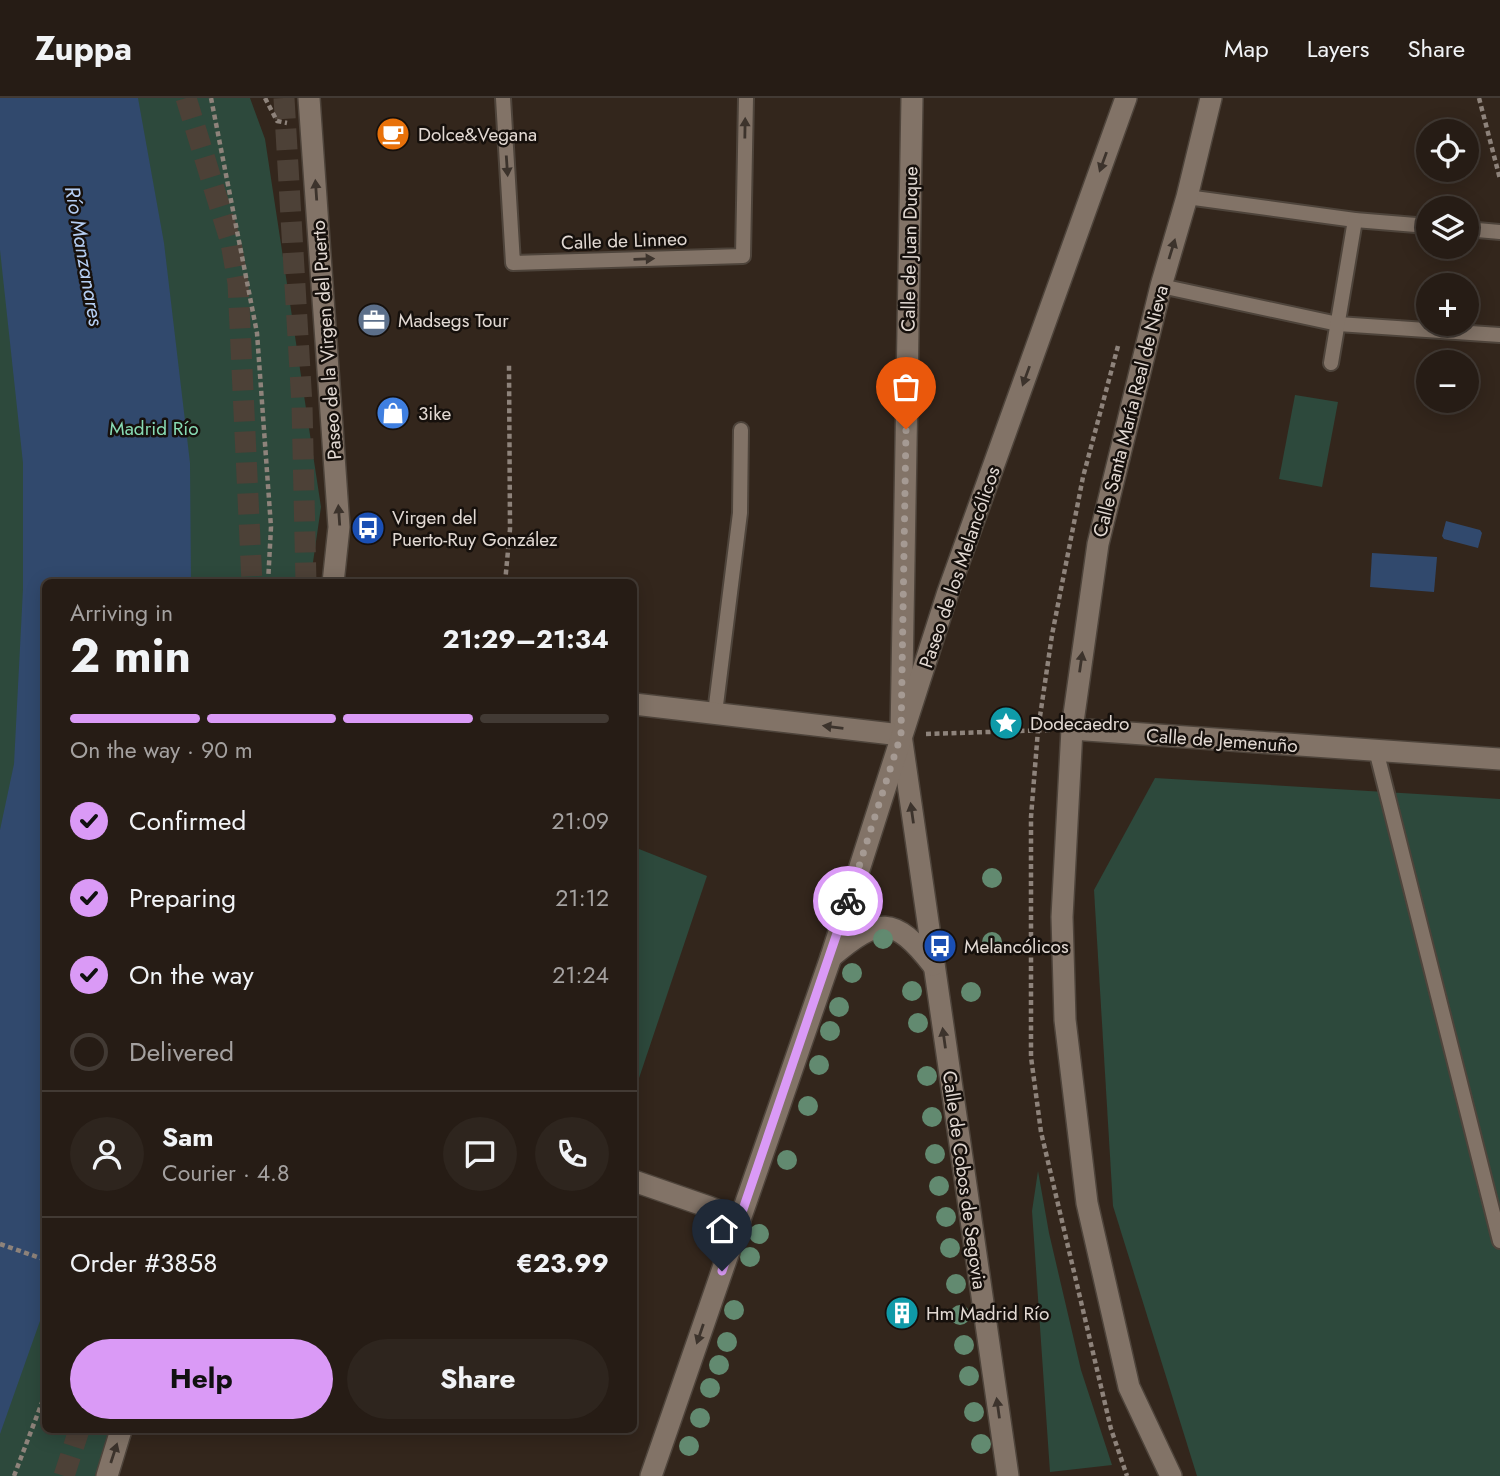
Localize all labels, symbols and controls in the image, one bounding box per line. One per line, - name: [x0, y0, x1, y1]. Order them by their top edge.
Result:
- text: Zuppa: [35, 25, 132, 72]
- text: Map: [1224, 31, 1269, 66]
- text: Layers: [1307, 31, 1369, 66]
- text: Share: [1407, 31, 1465, 66]
- cafe icon: Dolce&Vegana: [374, 115, 412, 153]
- one-way arrow: [739, 116, 751, 138]
- map controls: [1416, 119, 1479, 413]
- button: locate: [1416, 119, 1479, 182]
- place label: Dolce&Vegana: [418, 121, 537, 148]
- one-way arrow: [1097, 152, 1108, 173]
- one-way arrow: [502, 155, 513, 177]
- street label: Calle de Juan Duque: [895, 166, 924, 332]
- one-way arrow: [310, 179, 321, 201]
- water label: Río Manzanares: [57, 184, 111, 329]
- button: layers: [1416, 196, 1479, 259]
- street label: Paseo de la Virgen del Puerto: [305, 219, 348, 461]
- street label: Calle de Linneo: [560, 225, 688, 256]
- one-way arrow: [1167, 238, 1177, 259]
- one-way arrow: [633, 253, 655, 265]
- button: +: [1416, 273, 1479, 336]
- street label: Calle Santa María Real de Nieva: [1086, 282, 1175, 540]
- office icon: Madsegs Tour: [355, 301, 393, 339]
- place label: Madsegs Tour: [398, 307, 509, 334]
- button: −: [1416, 350, 1479, 413]
- pin: [876, 357, 936, 429]
- one-way arrow: [1020, 366, 1031, 387]
- icon: bag: [887, 368, 925, 406]
- shop icon: 3ike: [374, 394, 412, 432]
- place label: 3ike: [418, 400, 451, 427]
- park label: Madrid Río: [109, 415, 199, 442]
- street label: Paseo de los Melancólicos: [912, 462, 1007, 672]
- one-way arrow: [333, 504, 344, 526]
- place label: Virgen del Puerto-Ruy González: [392, 504, 558, 553]
- bus stop icon: Virgen del Puerto-Ruy González: [349, 509, 387, 547]
- text: Arriving in: [70, 596, 173, 630]
- text: 21:29–21:34: [443, 620, 609, 658]
- text: 2 min: [70, 623, 191, 689]
- one-way arrow: [1076, 651, 1087, 673]
- place icon: Dodecaedro: [987, 704, 1025, 742]
- place label: Dodecaedro: [1030, 710, 1129, 737]
- one-way arrow: [822, 722, 844, 733]
- street label: Calle de Jemenuño: [1145, 722, 1299, 759]
- text: On the way · 90 m: [70, 733, 253, 767]
- one-way arrow: [906, 801, 917, 823]
- icon: check: [70, 802, 108, 840]
- text: Confirmed: [129, 802, 246, 840]
- text: 21:09: [552, 804, 609, 838]
- courier: [813, 866, 883, 936]
- icon: check: [70, 879, 108, 917]
- text: Preparing: [129, 879, 236, 917]
- text: 21:12: [555, 881, 609, 915]
- icon: bike: [829, 882, 867, 920]
- bus stop icon: Melancólicos: [921, 927, 959, 965]
- place label: Melancólicos: [964, 933, 1069, 960]
- icon: check: [70, 956, 108, 994]
- text: On the way: [129, 956, 254, 994]
- text: 21:24: [552, 958, 609, 992]
- one-way arrow: [939, 1027, 950, 1049]
- text: Delivered: [129, 1033, 234, 1071]
- street label: Calle de Cobos de Segovia: [936, 1069, 993, 1291]
- button: person: [70, 1117, 144, 1191]
- button: chat: [443, 1117, 517, 1191]
- button: phone: [535, 1117, 609, 1191]
- text: Sam: [162, 1118, 214, 1156]
- text: Courier · 4.8: [162, 1156, 290, 1190]
- pin: [692, 1199, 752, 1271]
- icon: home: [703, 1210, 741, 1248]
- text: Order #3858: [70, 1244, 217, 1282]
- text: €23.99: [516, 1244, 609, 1282]
- building icon: Hm Madrid Río: [883, 1294, 921, 1332]
- place label: Hm Madrid Río: [926, 1300, 1049, 1327]
- one-way arrow: [694, 1324, 705, 1345]
- button: Help: [70, 1339, 333, 1419]
- button: Share: [347, 1339, 609, 1419]
- one-way arrow: [992, 1397, 1003, 1419]
- one-way arrow: [109, 1442, 120, 1463]

